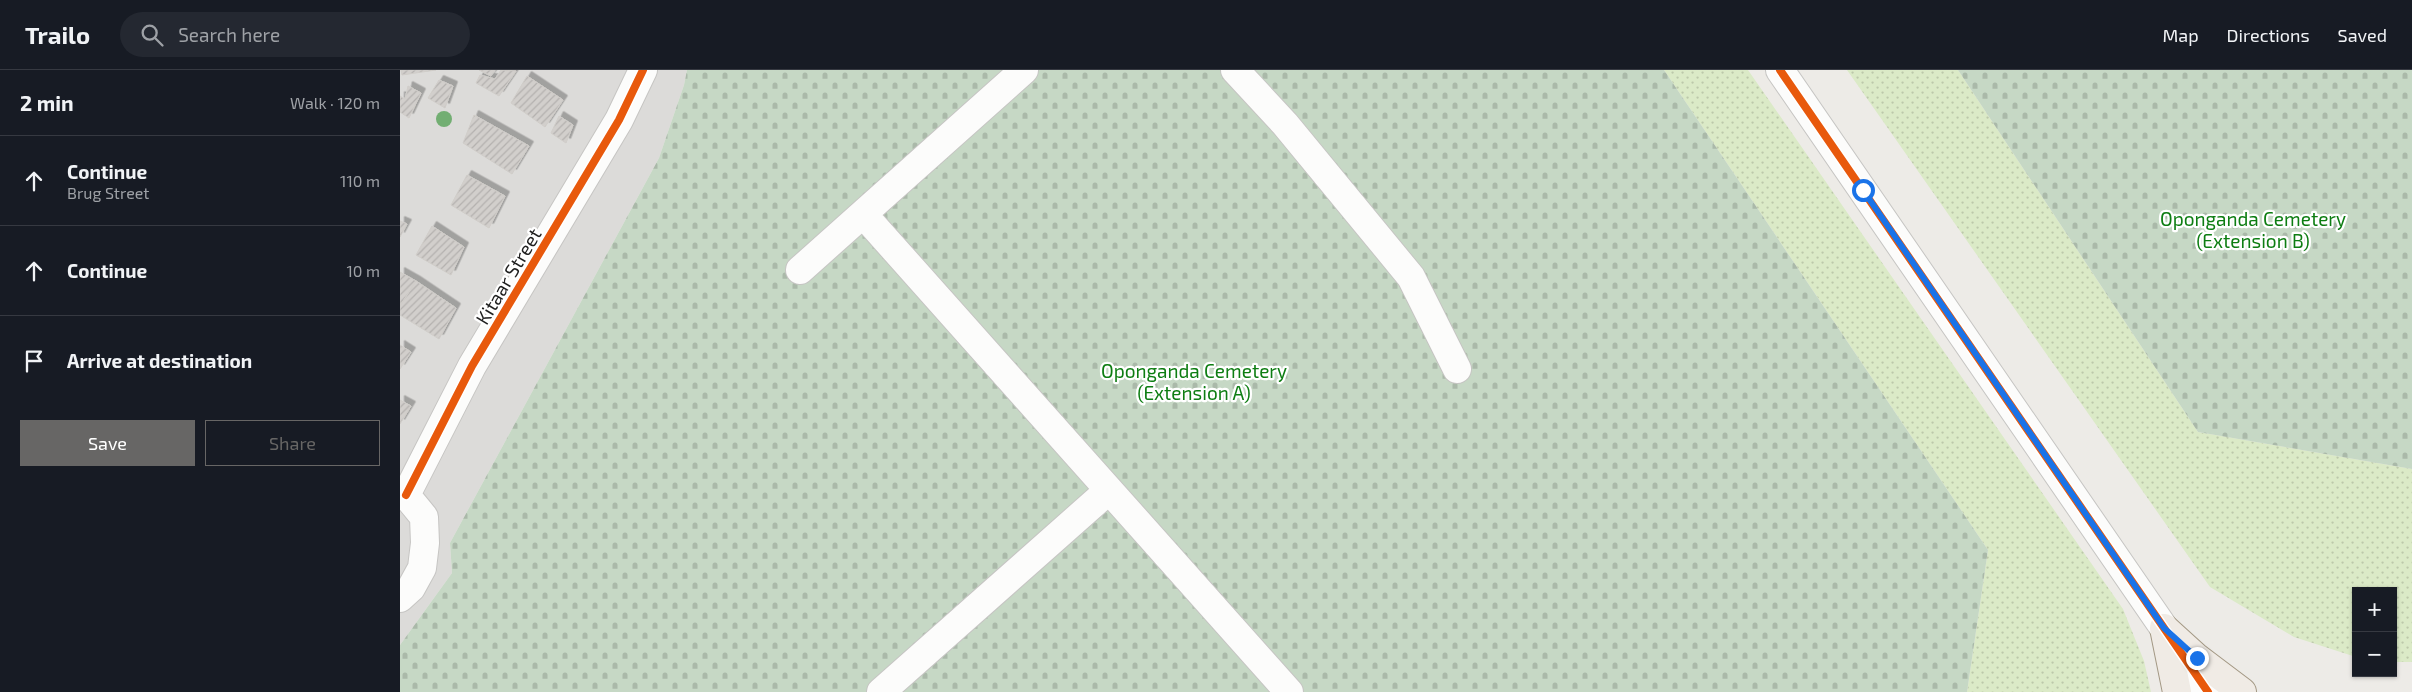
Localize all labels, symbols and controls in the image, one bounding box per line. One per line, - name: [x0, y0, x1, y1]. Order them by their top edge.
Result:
- search box: [120, 12, 470, 57]
- text: Trailo: [25, 20, 90, 49]
- icon: search: [138, 21, 166, 49]
- text: Search here: [178, 23, 280, 46]
- text: Map: [2162, 24, 2199, 46]
- text: Directions: [2227, 24, 2310, 46]
- text: Saved: [2338, 24, 2387, 46]
- text: 2 min: [20, 90, 74, 115]
- text: Walk · 120 m: [290, 93, 380, 112]
- text: Continue: [67, 160, 147, 183]
- icon: ahead: [20, 167, 48, 195]
- text: 110 m: [340, 171, 380, 190]
- route start: [1852, 179, 1875, 202]
- text: Brug Street: [67, 183, 149, 202]
- park label: Oponganda Cemetery (Extension B): [2160, 207, 2346, 252]
- street label: Kitaar Street: [470, 224, 546, 328]
- icon: ahead: [20, 257, 48, 285]
- text: Continue: [67, 259, 147, 282]
- text: 10 m: [346, 261, 380, 280]
- icon: arrive: [20, 347, 48, 375]
- text: Arrive at destination: [67, 349, 252, 372]
- park label: Oponganda Cemetery (Extension A): [1101, 359, 1287, 404]
- button: Save: [20, 420, 195, 466]
- button: Share: [205, 420, 380, 466]
- map controls: [2352, 587, 2397, 677]
- button: +: [2352, 587, 2397, 632]
- button: −: [2352, 632, 2397, 677]
- route end: [2186, 647, 2209, 670]

